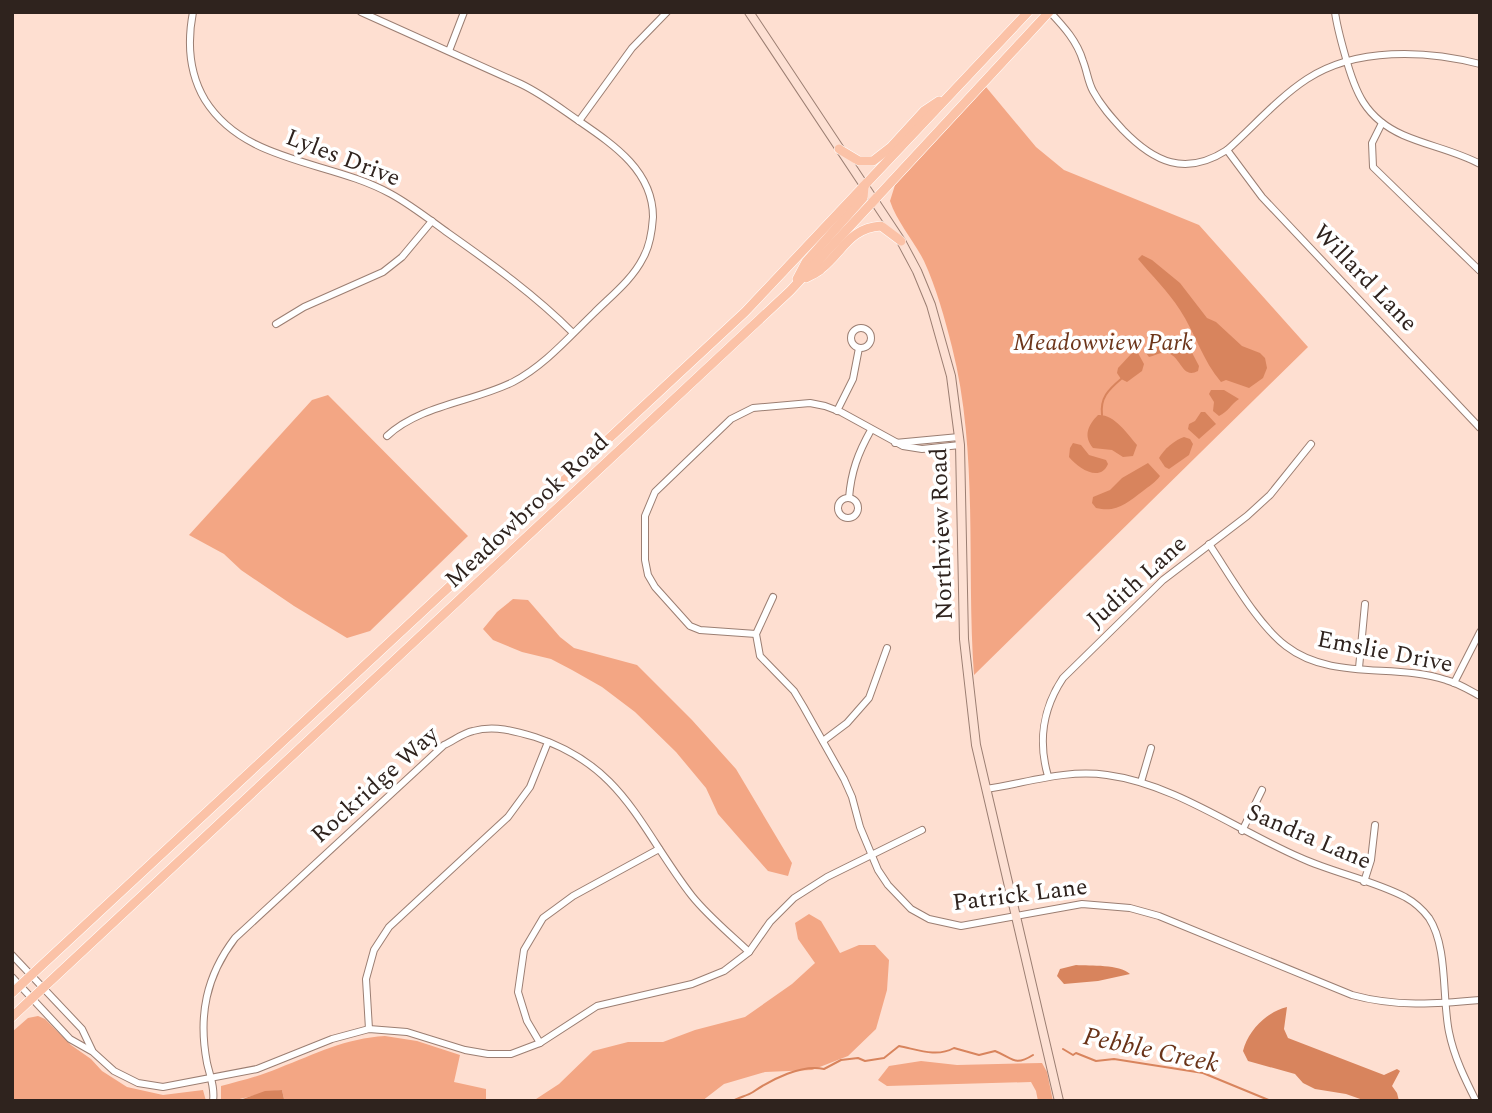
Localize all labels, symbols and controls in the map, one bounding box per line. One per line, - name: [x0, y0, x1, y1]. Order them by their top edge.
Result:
- street label: Lyles Drive: [280, 120, 406, 196]
- street label: Willard Lane: [1304, 216, 1426, 340]
- park label: Meadowview Park: [1013, 325, 1193, 361]
- street label: Meadowbrook Road: [437, 425, 617, 597]
- street label: Northview Road: [921, 447, 963, 621]
- street label: Judith Lane: [1079, 527, 1195, 637]
- street label: Emslie Drive: [1314, 621, 1456, 683]
- street label: Rockridge Way: [303, 717, 448, 852]
- street label: Sandra Lane: [1241, 795, 1377, 879]
- street label: Patrick Lane: [950, 869, 1090, 921]
- water label: Pebble Creek: [1079, 1016, 1223, 1084]

